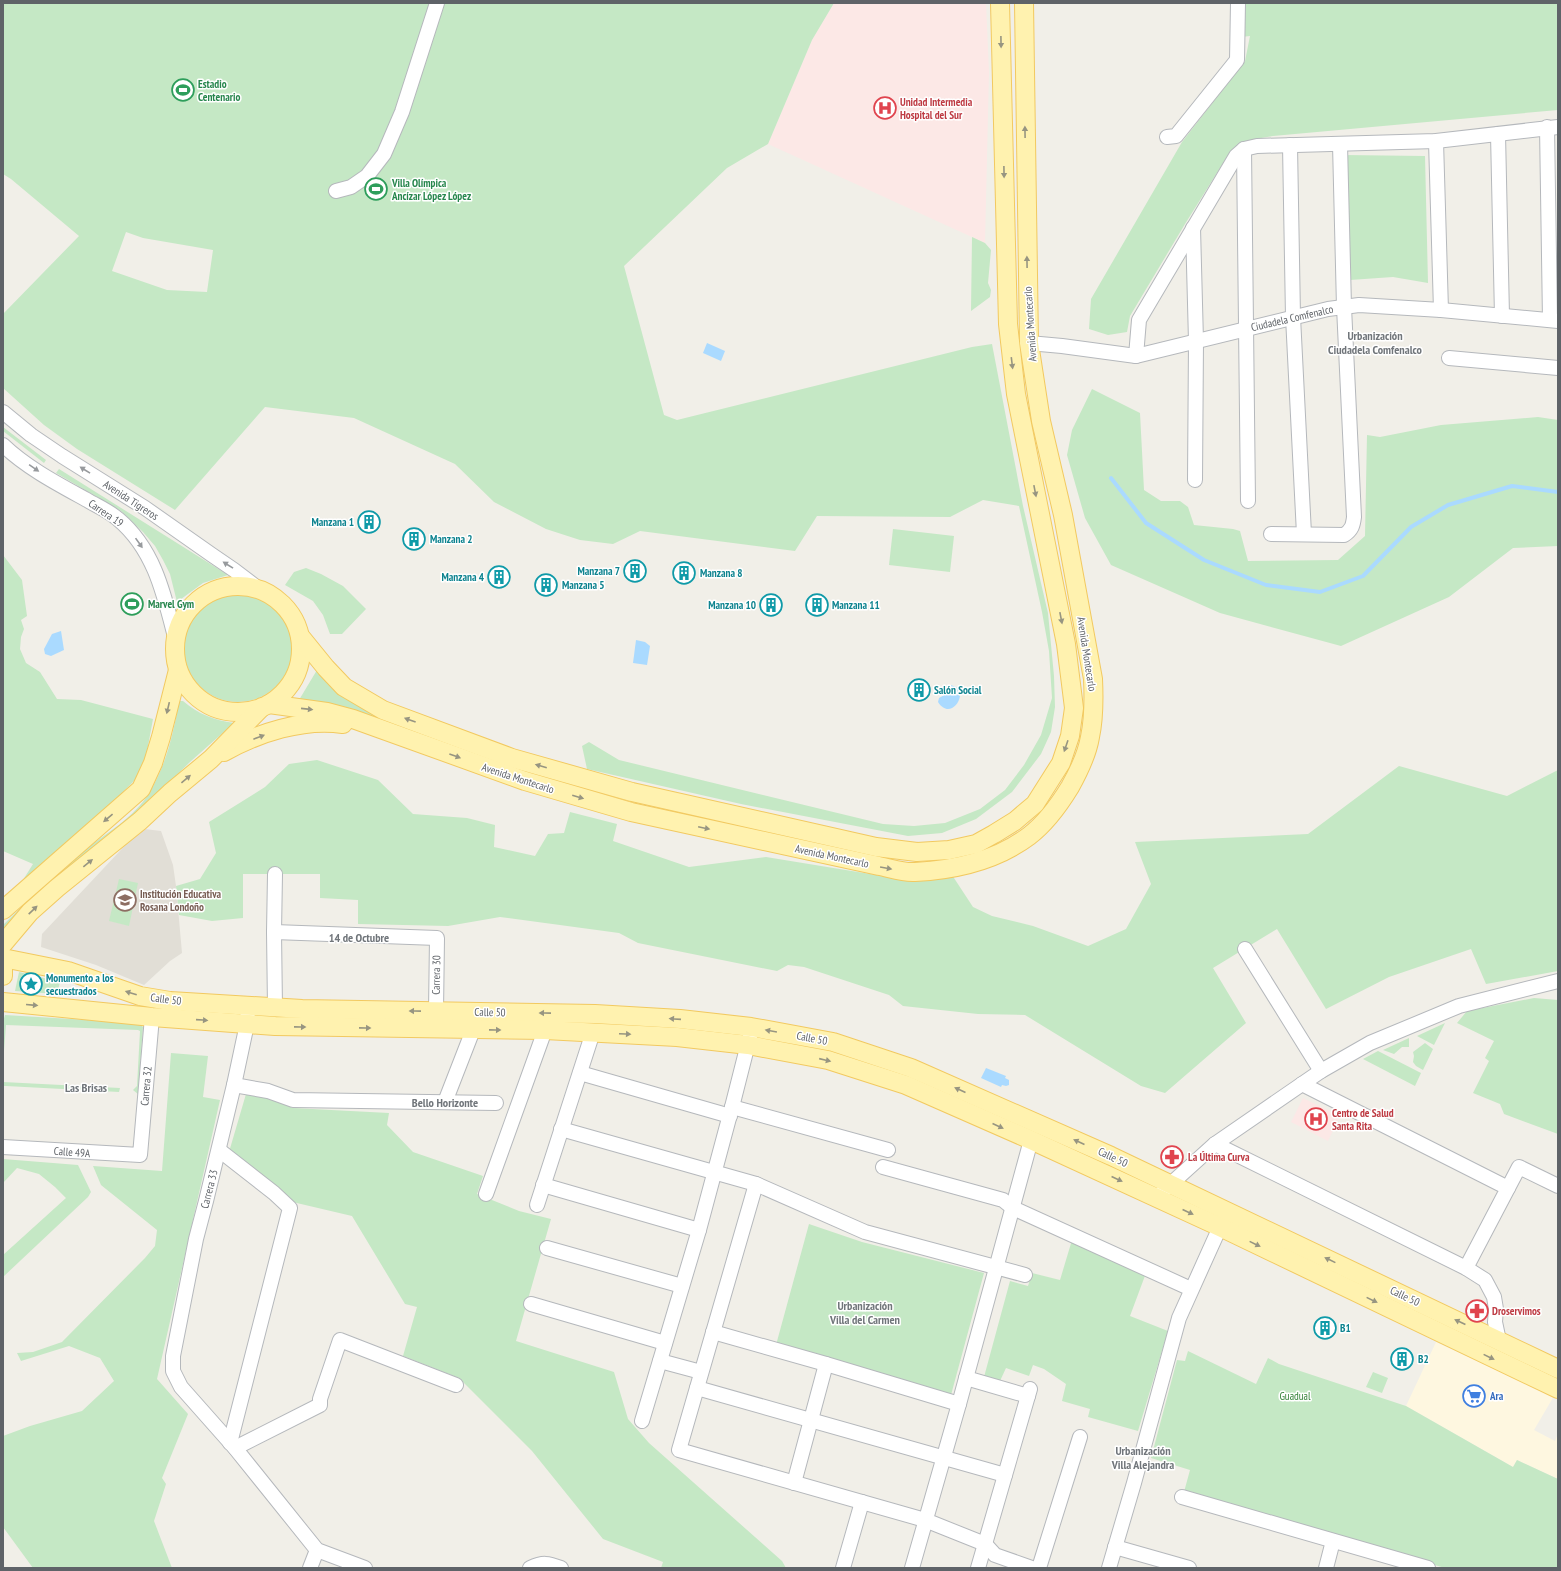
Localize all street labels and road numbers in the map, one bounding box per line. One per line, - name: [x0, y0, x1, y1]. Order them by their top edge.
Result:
- street label: Avenida Montecarlo: [1020, 286, 1040, 362]
- street label: Ciudadela Comfenalco: [1249, 302, 1335, 334]
- street label: Avenida Tigreros: [101, 477, 162, 523]
- street label: Carrera 19: [86, 496, 126, 530]
- street label: Avenida Montecarlo: [1074, 616, 1100, 692]
- street label: Avenida Montecarlo: [480, 760, 556, 796]
- street label: Avenida Montecarlo: [794, 841, 870, 871]
- street label: Carrera 30: [429, 955, 443, 995]
- street label: Calle 50: [150, 990, 182, 1008]
- street label: Calle 50: [474, 1005, 506, 1019]
- street label: Calle 50: [795, 1028, 829, 1048]
- street label: Carrera 32: [137, 1066, 155, 1106]
- street label: Calle 49A: [53, 1144, 91, 1160]
- street label: Calle 50: [1096, 1144, 1130, 1170]
- street label: Carrera 33: [197, 1168, 221, 1210]
- street label: Calle 50: [1388, 1283, 1422, 1309]

